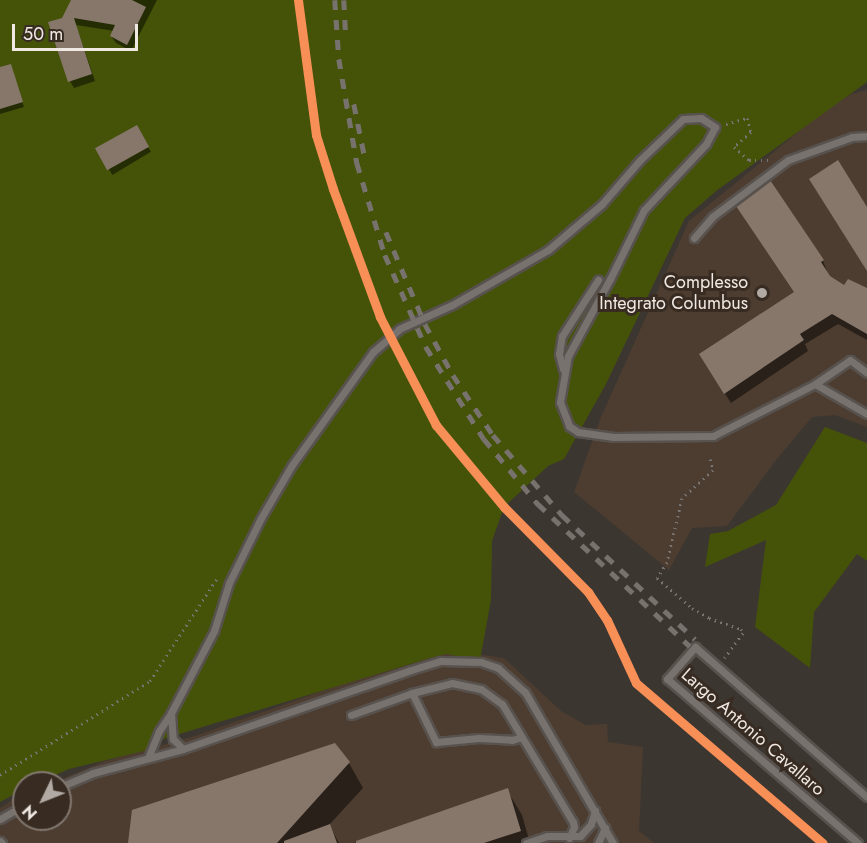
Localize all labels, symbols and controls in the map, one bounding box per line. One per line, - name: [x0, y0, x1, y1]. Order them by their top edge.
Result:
- scale bar: [15, 12, 141, 50]
- text: 50 m: [23, 21, 63, 47]
- place label: Complesso Integrato Columbus: [599, 272, 748, 314]
- marker: Complesso Integrato Columbus: [753, 284, 771, 302]
- street label: Largo Antonio Cavallaro: [677, 664, 829, 800]
- north arrow: [12, 771, 72, 831]
- text: N: [17, 800, 43, 825]

